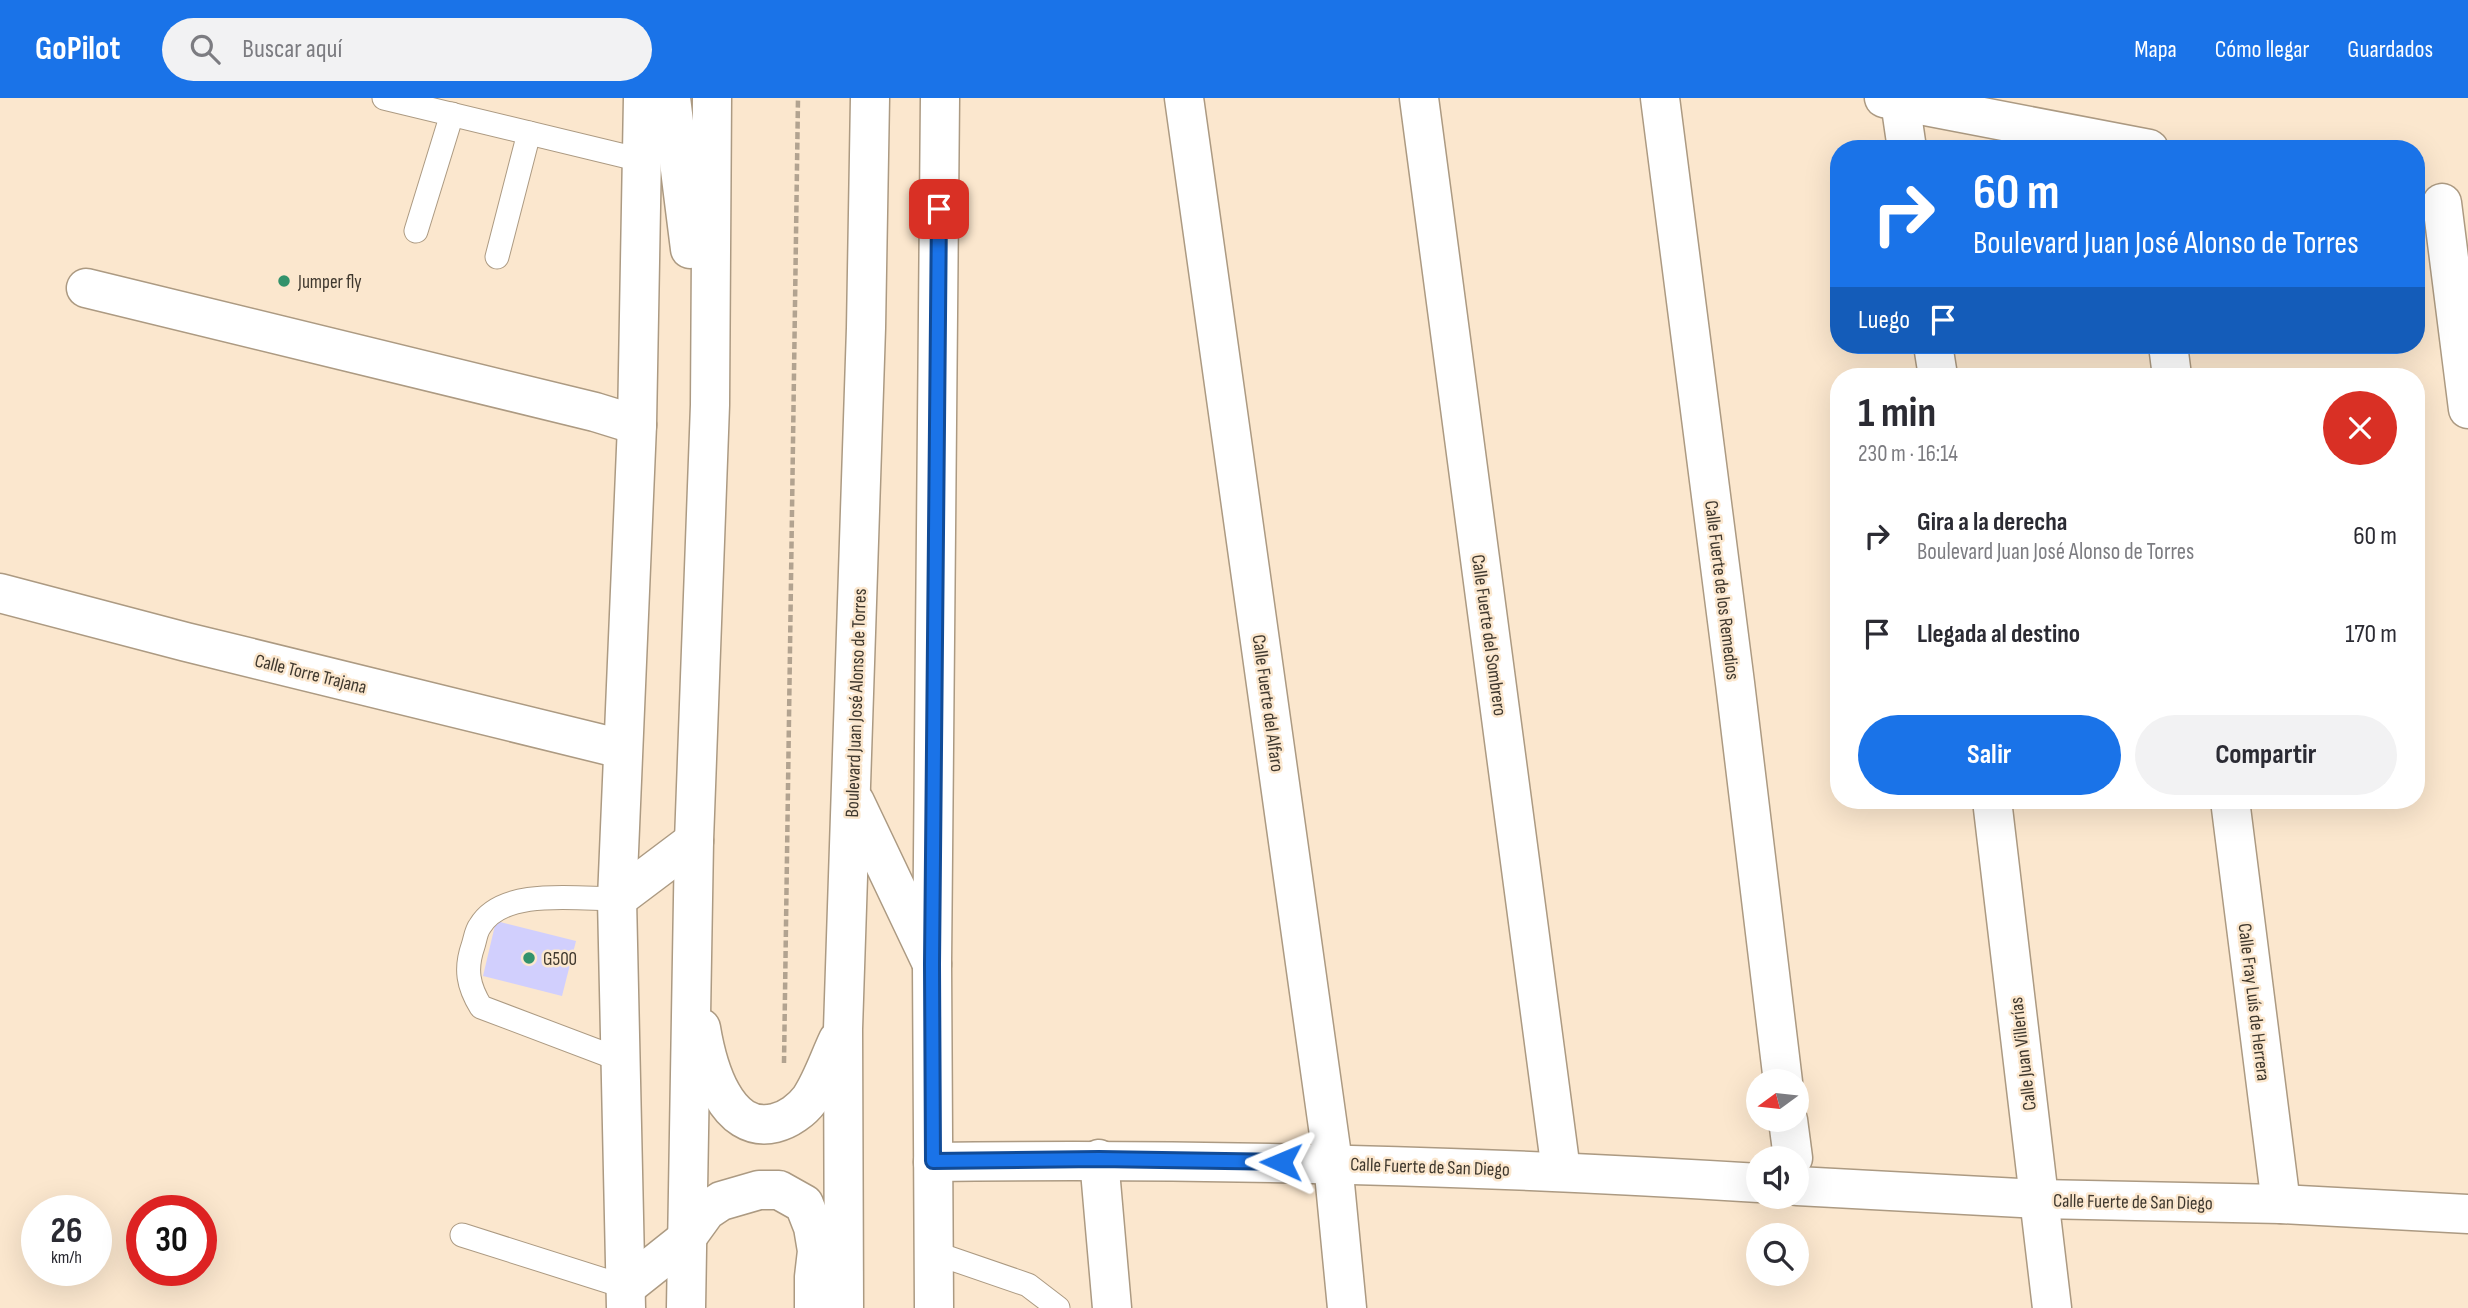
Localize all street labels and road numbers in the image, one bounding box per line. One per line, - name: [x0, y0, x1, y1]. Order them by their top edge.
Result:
- street label: Calle Fuerte de los Remedios: [1699, 499, 1744, 681]
- street label: Calle Fuerte del Sombrero: [1466, 553, 1511, 717]
- street label: Boulevard Juan José Alonso de Torres: [841, 588, 872, 818]
- street label: Calle Fuerte del Alfaro: [1246, 633, 1289, 773]
- street label: Calle Torre Trajana: [252, 649, 369, 699]
- street label: Calle Fray Luís de Herrera: [2232, 922, 2275, 1082]
- street label: Calle Juan Villerías: [2005, 996, 2042, 1112]
- street label: Calle Fuerte de San Diego: [1350, 1153, 1510, 1182]
- street label: Calle Fuerte de San Diego: [2053, 1190, 2213, 1215]

